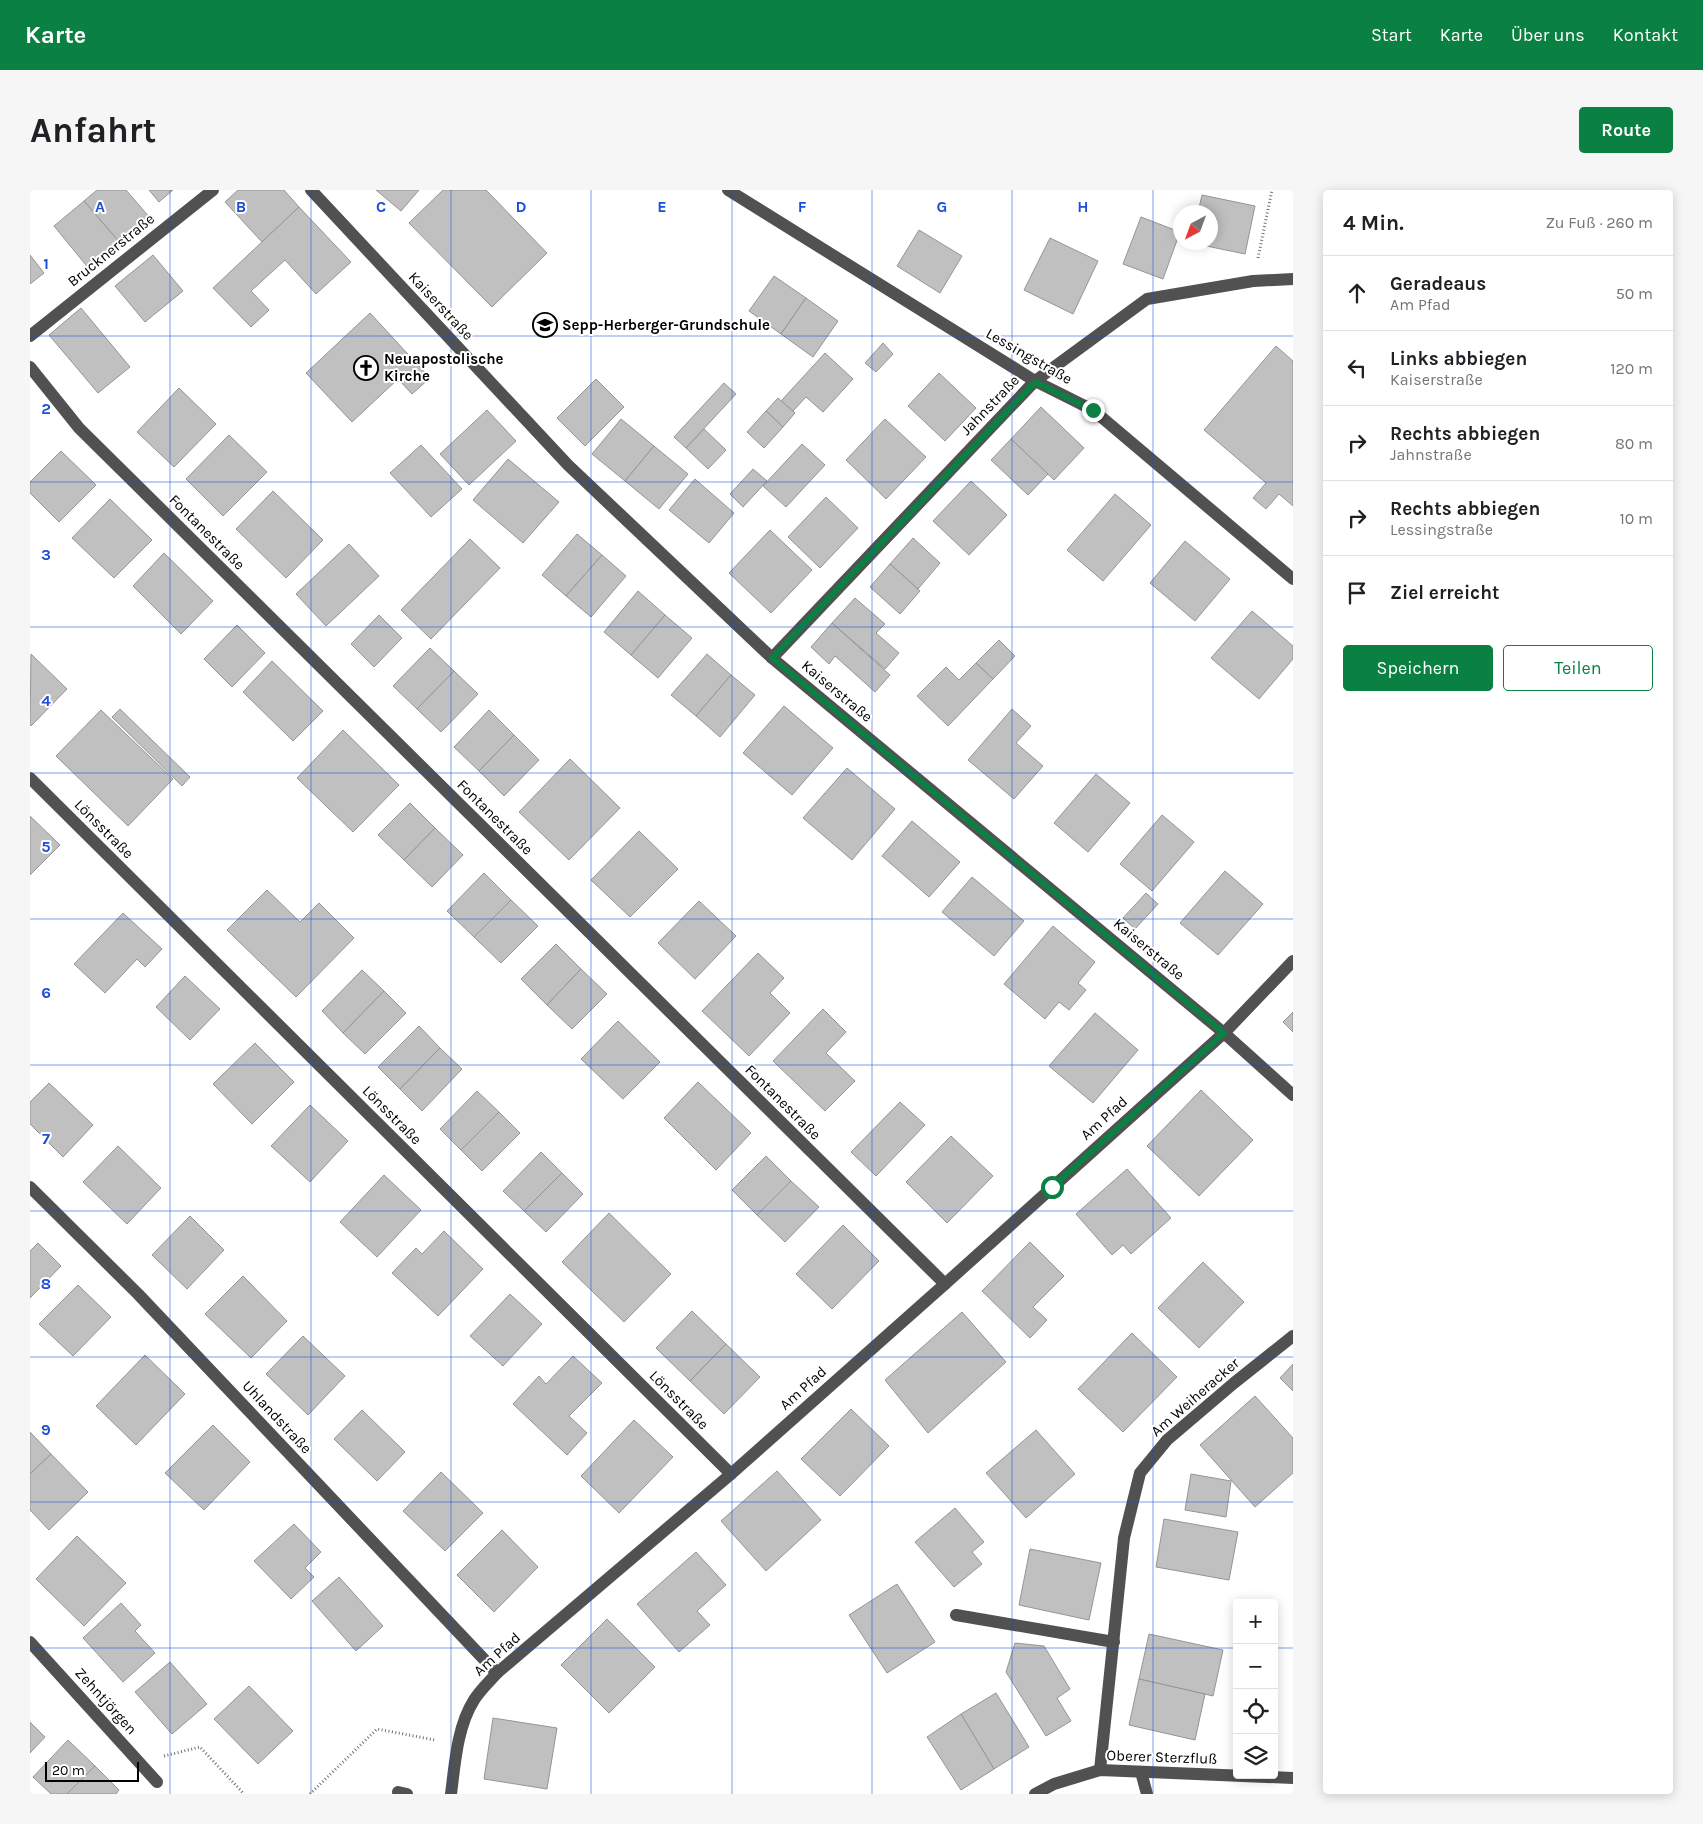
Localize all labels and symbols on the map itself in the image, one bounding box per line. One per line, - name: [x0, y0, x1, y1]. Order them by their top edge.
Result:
- text: A: [95, 197, 105, 216]
- text: B: [236, 197, 246, 216]
- text: C: [376, 197, 386, 216]
- text: D: [516, 197, 527, 216]
- text: E: [657, 197, 667, 216]
- text: F: [798, 197, 807, 216]
- text: G: [937, 197, 947, 216]
- text: H: [1077, 197, 1089, 216]
- north arrow: [1173, 205, 1218, 250]
- street label: Brucknerstraße: [64, 210, 158, 290]
- text: 1: [43, 254, 49, 273]
- street label: Kaiserstraße: [405, 268, 477, 344]
- school or university icon: Sepp-Herberger-Grundschule: [532, 312, 558, 338]
- place label: Sepp-Herberger-Grundschule: [562, 316, 770, 334]
- street label: Lessingstraße: [983, 324, 1075, 388]
- place label: Neuapostolische Kirche: [384, 350, 504, 385]
- church icon: Neuapostolische Kirche: [353, 355, 379, 381]
- street label: Jahnstraße: [957, 371, 1023, 439]
- text: 2: [41, 399, 51, 418]
- route end: [1082, 399, 1105, 422]
- street label: Fontanestraße: [165, 490, 249, 574]
- text: 3: [41, 545, 51, 564]
- street label: Kaiserstraße: [798, 656, 876, 726]
- text: 4: [41, 691, 51, 710]
- street label: Fontanestraße: [453, 775, 537, 859]
- street label: Lönsstraße: [71, 796, 137, 862]
- text: 5: [41, 837, 51, 856]
- street label: Kaiserstraße: [1110, 914, 1188, 984]
- text: 6: [41, 983, 51, 1002]
- street label: Fontanestraße: [741, 1060, 825, 1144]
- street label: Lönsstraße: [359, 1082, 425, 1148]
- street label: Am Pfad: [1077, 1092, 1131, 1144]
- text: 7: [42, 1129, 50, 1148]
- route start: [1041, 1176, 1064, 1199]
- text: 8: [41, 1274, 51, 1293]
- street label: Am Weiheracker: [1147, 1353, 1243, 1440]
- street label: Am Pfad: [776, 1362, 830, 1414]
- street label: Lönsstraße: [646, 1367, 712, 1433]
- street label: Uhlandstraße: [239, 1377, 315, 1457]
- text: 9: [41, 1420, 51, 1439]
- street label: Am Pfad: [470, 1628, 524, 1680]
- street label: Zehntjörgen: [71, 1664, 141, 1738]
- street label: Oberer Sterzfluß: [1106, 1746, 1218, 1768]
- scale bar: [45, 1759, 139, 1782]

